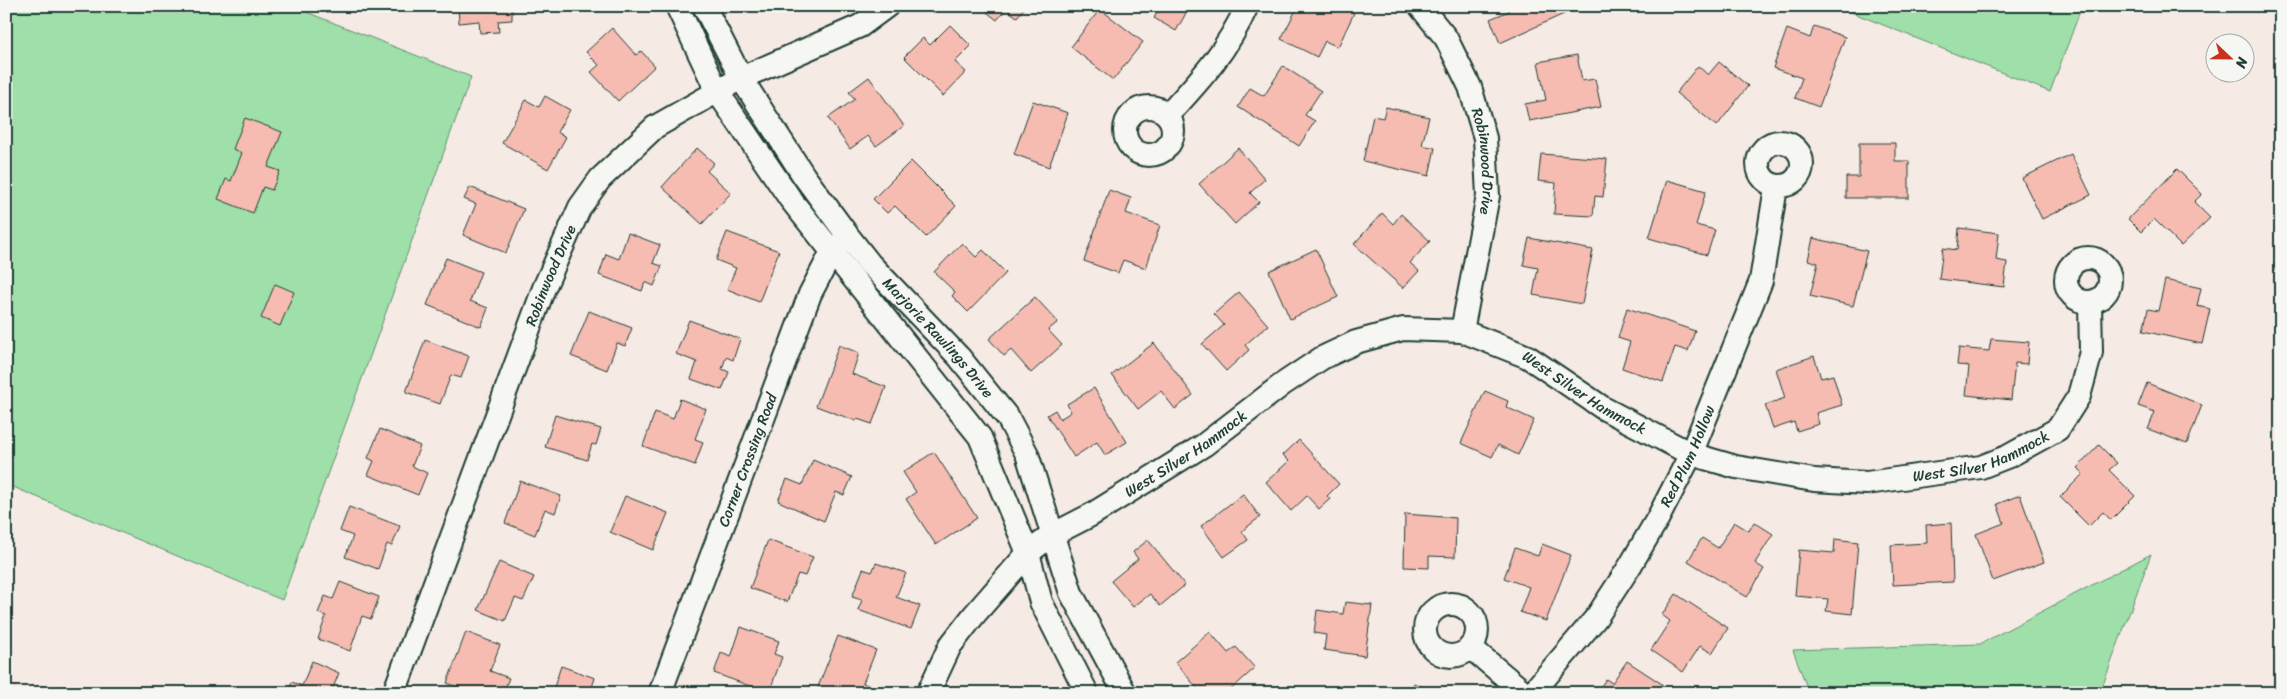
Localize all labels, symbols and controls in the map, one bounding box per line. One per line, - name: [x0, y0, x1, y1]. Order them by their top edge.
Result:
- north arrow: [2204, 32, 2254, 82]
- text: N: [2228, 53, 2255, 72]
- street label: Robinwood Drive: [1464, 105, 1501, 217]
- street label: Robinwood Drive: [518, 220, 584, 330]
- street label: Marjorie Rawlings Drive: [876, 271, 1001, 404]
- street label: West Silver Hammock: [1517, 344, 1651, 442]
- street label: Corner Crossing Road: [711, 388, 785, 530]
- street label: Red Plum Hollow: [1653, 401, 1723, 512]
- street label: West Silver Hammock: [1119, 403, 1253, 504]
- street label: West Silver Hammock: [1911, 423, 2054, 489]

